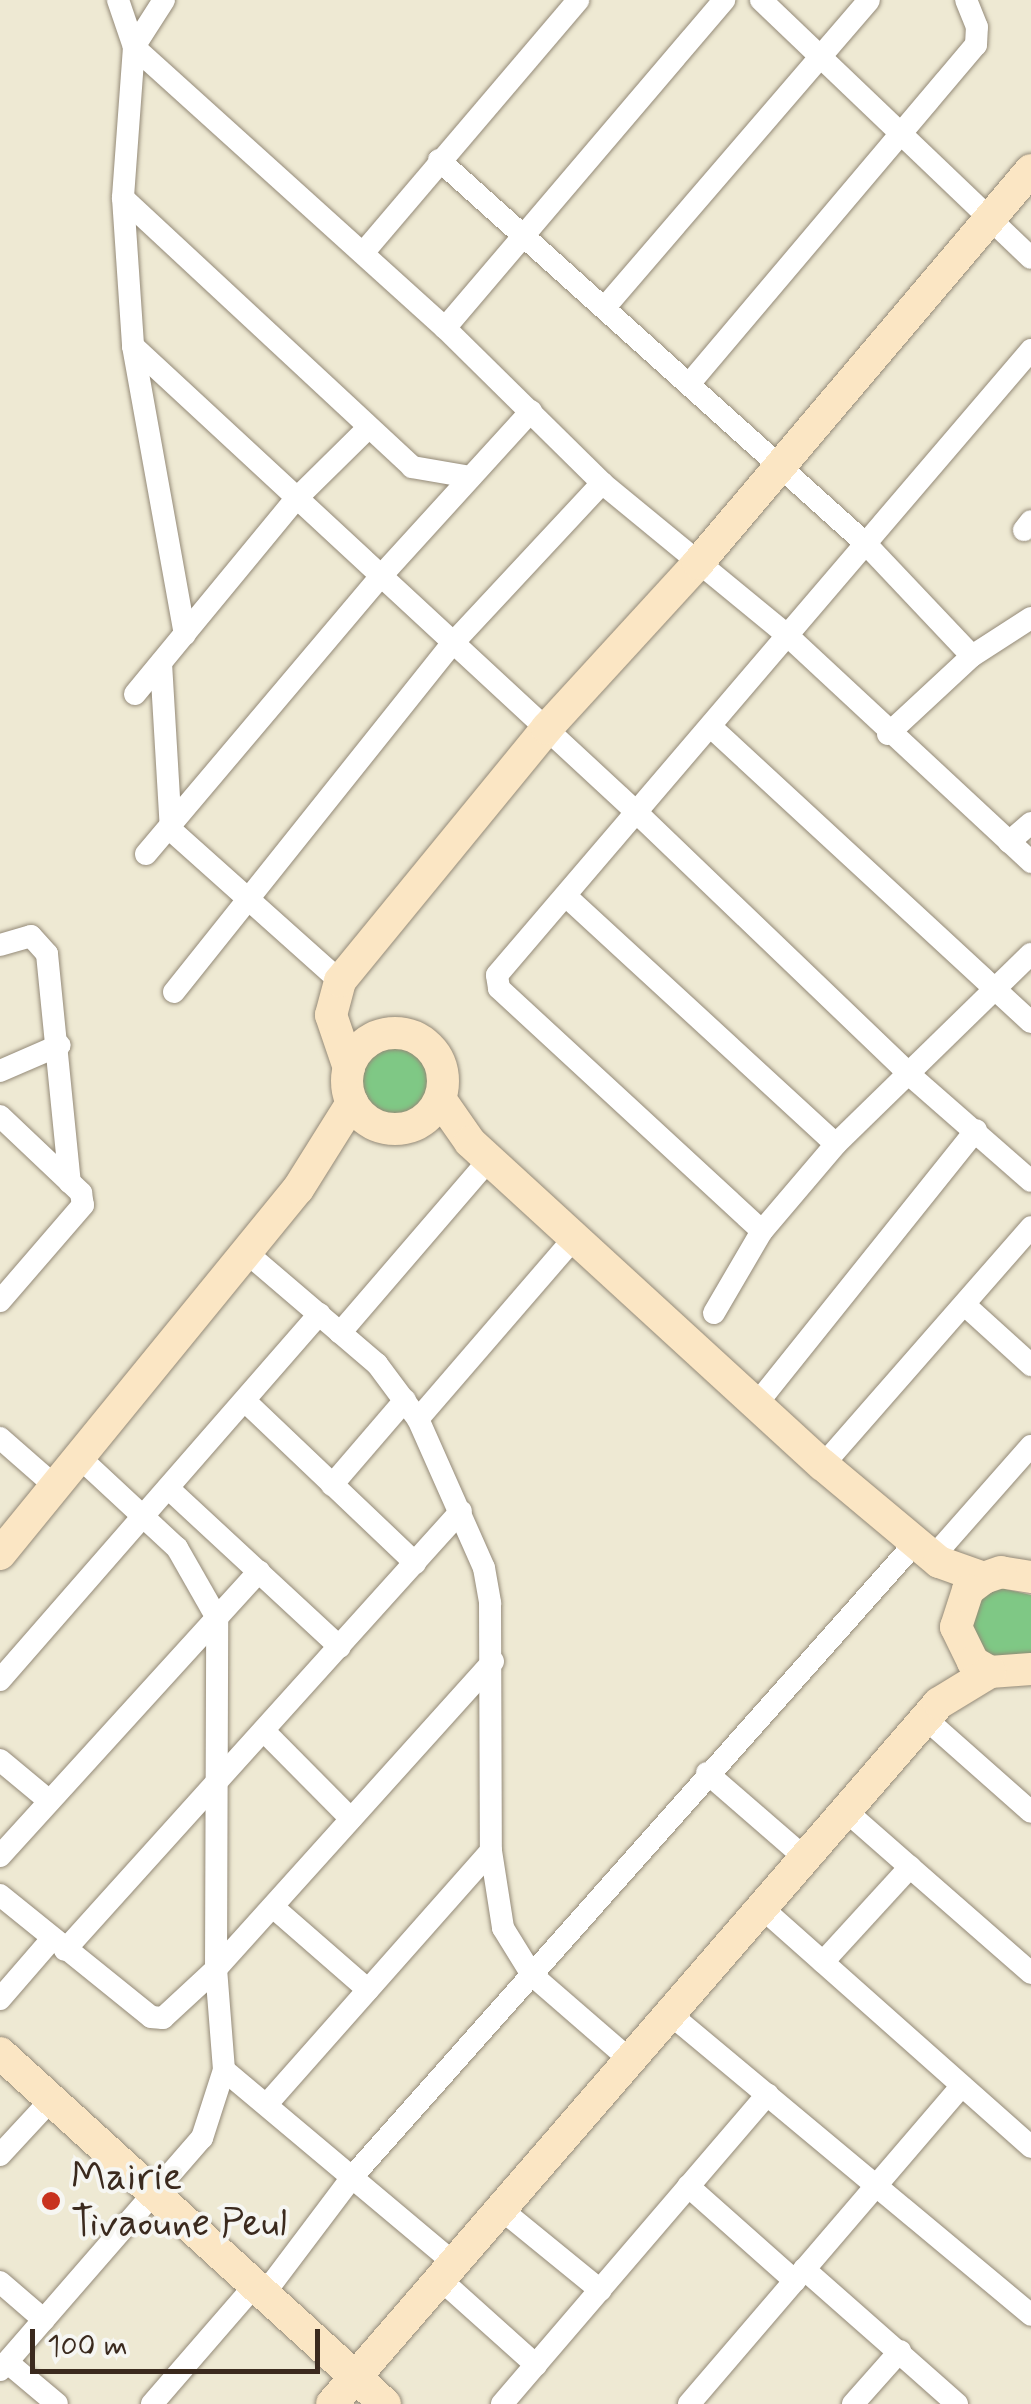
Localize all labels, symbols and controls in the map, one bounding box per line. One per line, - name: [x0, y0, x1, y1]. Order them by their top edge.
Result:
- place label: Mairie Tivaoune Peul: [71, 2154, 285, 2248]
- marker: Mairie Tivaoune Peul: [40, 2190, 62, 2212]
- scale bar: [35, 2309, 325, 2371]
- text: 100 m: [47, 2327, 128, 2366]

